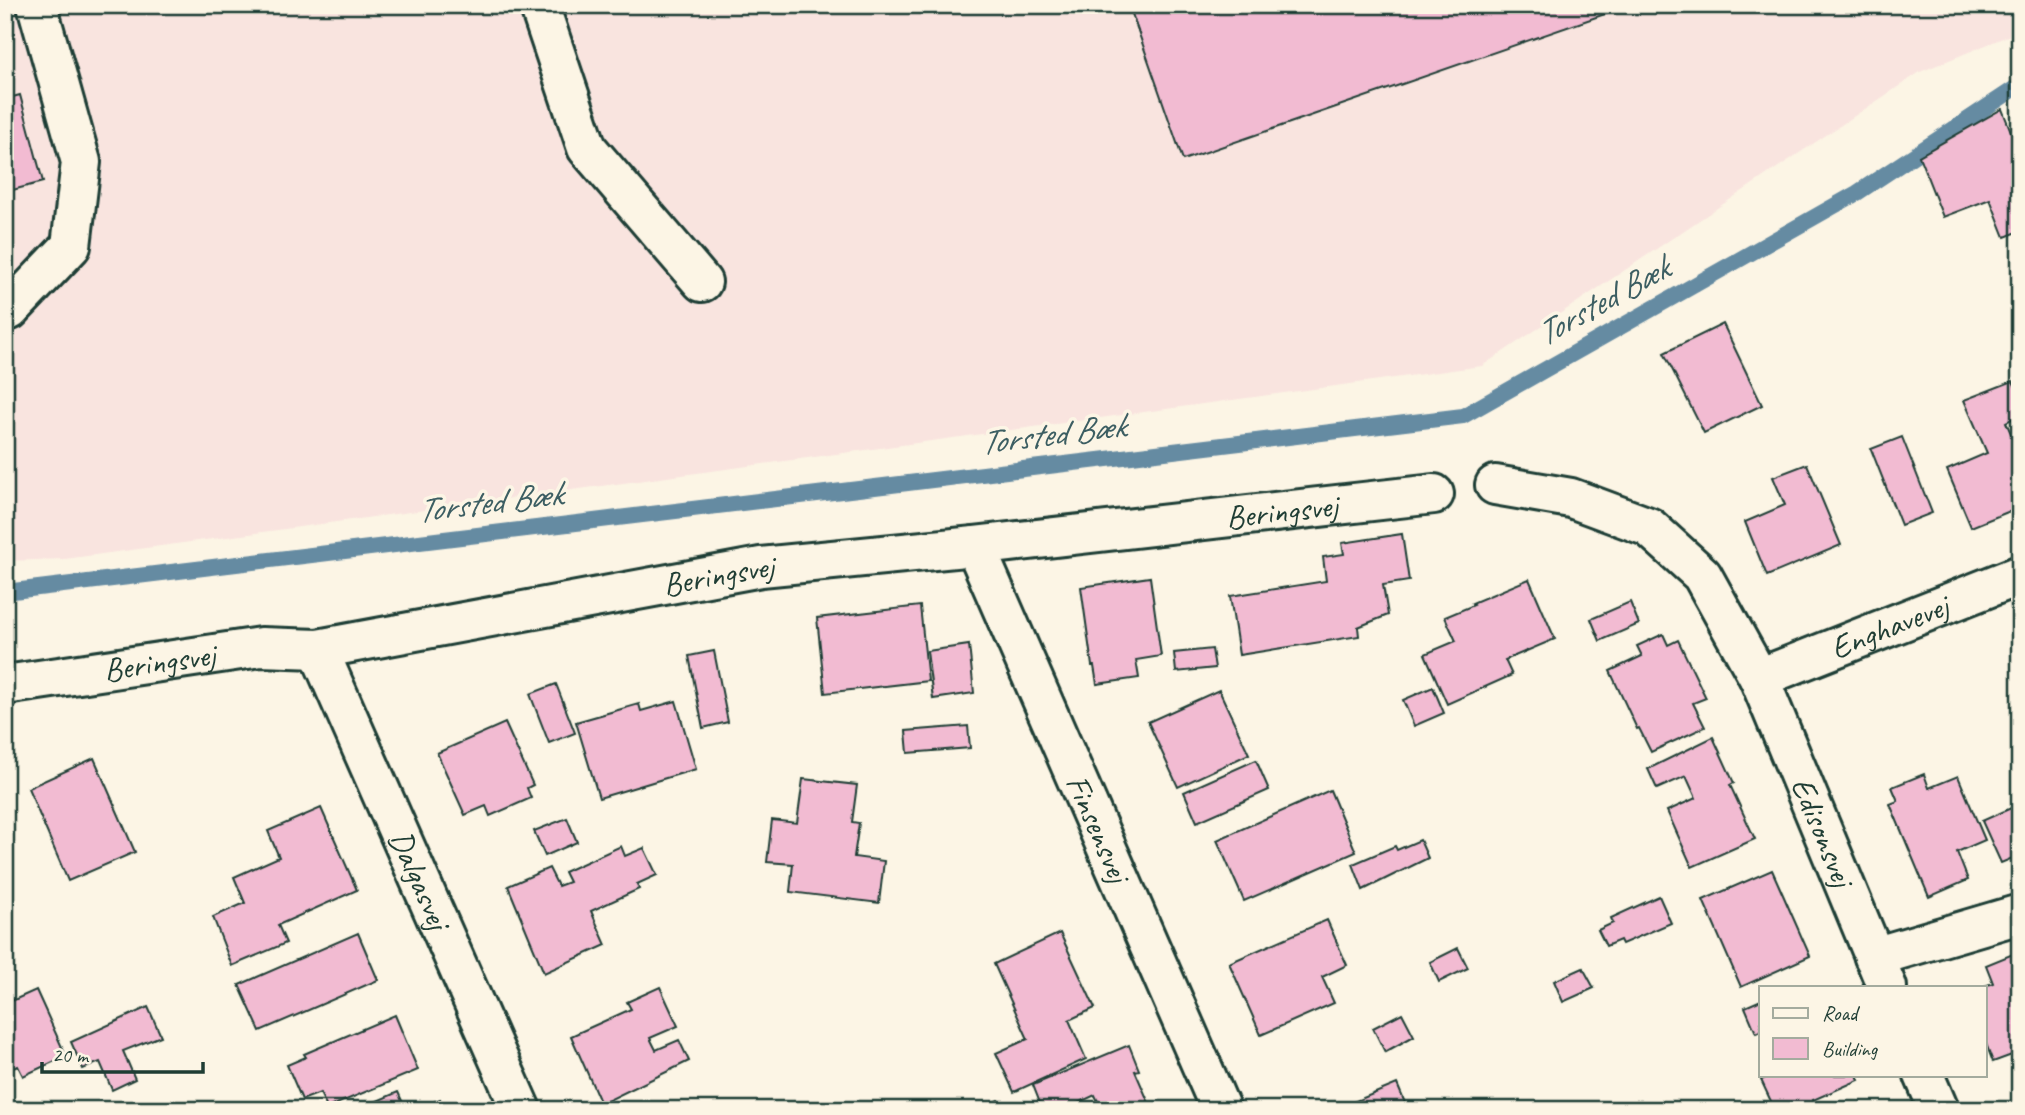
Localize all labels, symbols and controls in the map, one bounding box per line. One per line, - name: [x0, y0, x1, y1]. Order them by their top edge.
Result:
- water label: Torsted Bæk: [1527, 243, 1682, 356]
- water label: Torsted Bæk: [977, 402, 1133, 465]
- water label: Torsted Bæk: [414, 470, 570, 533]
- street label: Beringsvej: [1224, 484, 1343, 538]
- street label: Beringsvej: [659, 545, 779, 606]
- street label: Enghavevej: [1824, 583, 1957, 669]
- street label: Beringsvej: [101, 633, 221, 691]
- street label: Finsensvej: [1056, 768, 1141, 891]
- street label: Edisonsvej: [1781, 771, 1865, 896]
- street label: Dalgasvej: [379, 824, 461, 939]
- legend: [1759, 986, 1986, 1076]
- text: Road: [1822, 1000, 1861, 1026]
- scale bar: [42, 1031, 203, 1075]
- text: Building: [1822, 1036, 1879, 1062]
- text: 20 m: [52, 1042, 90, 1068]

